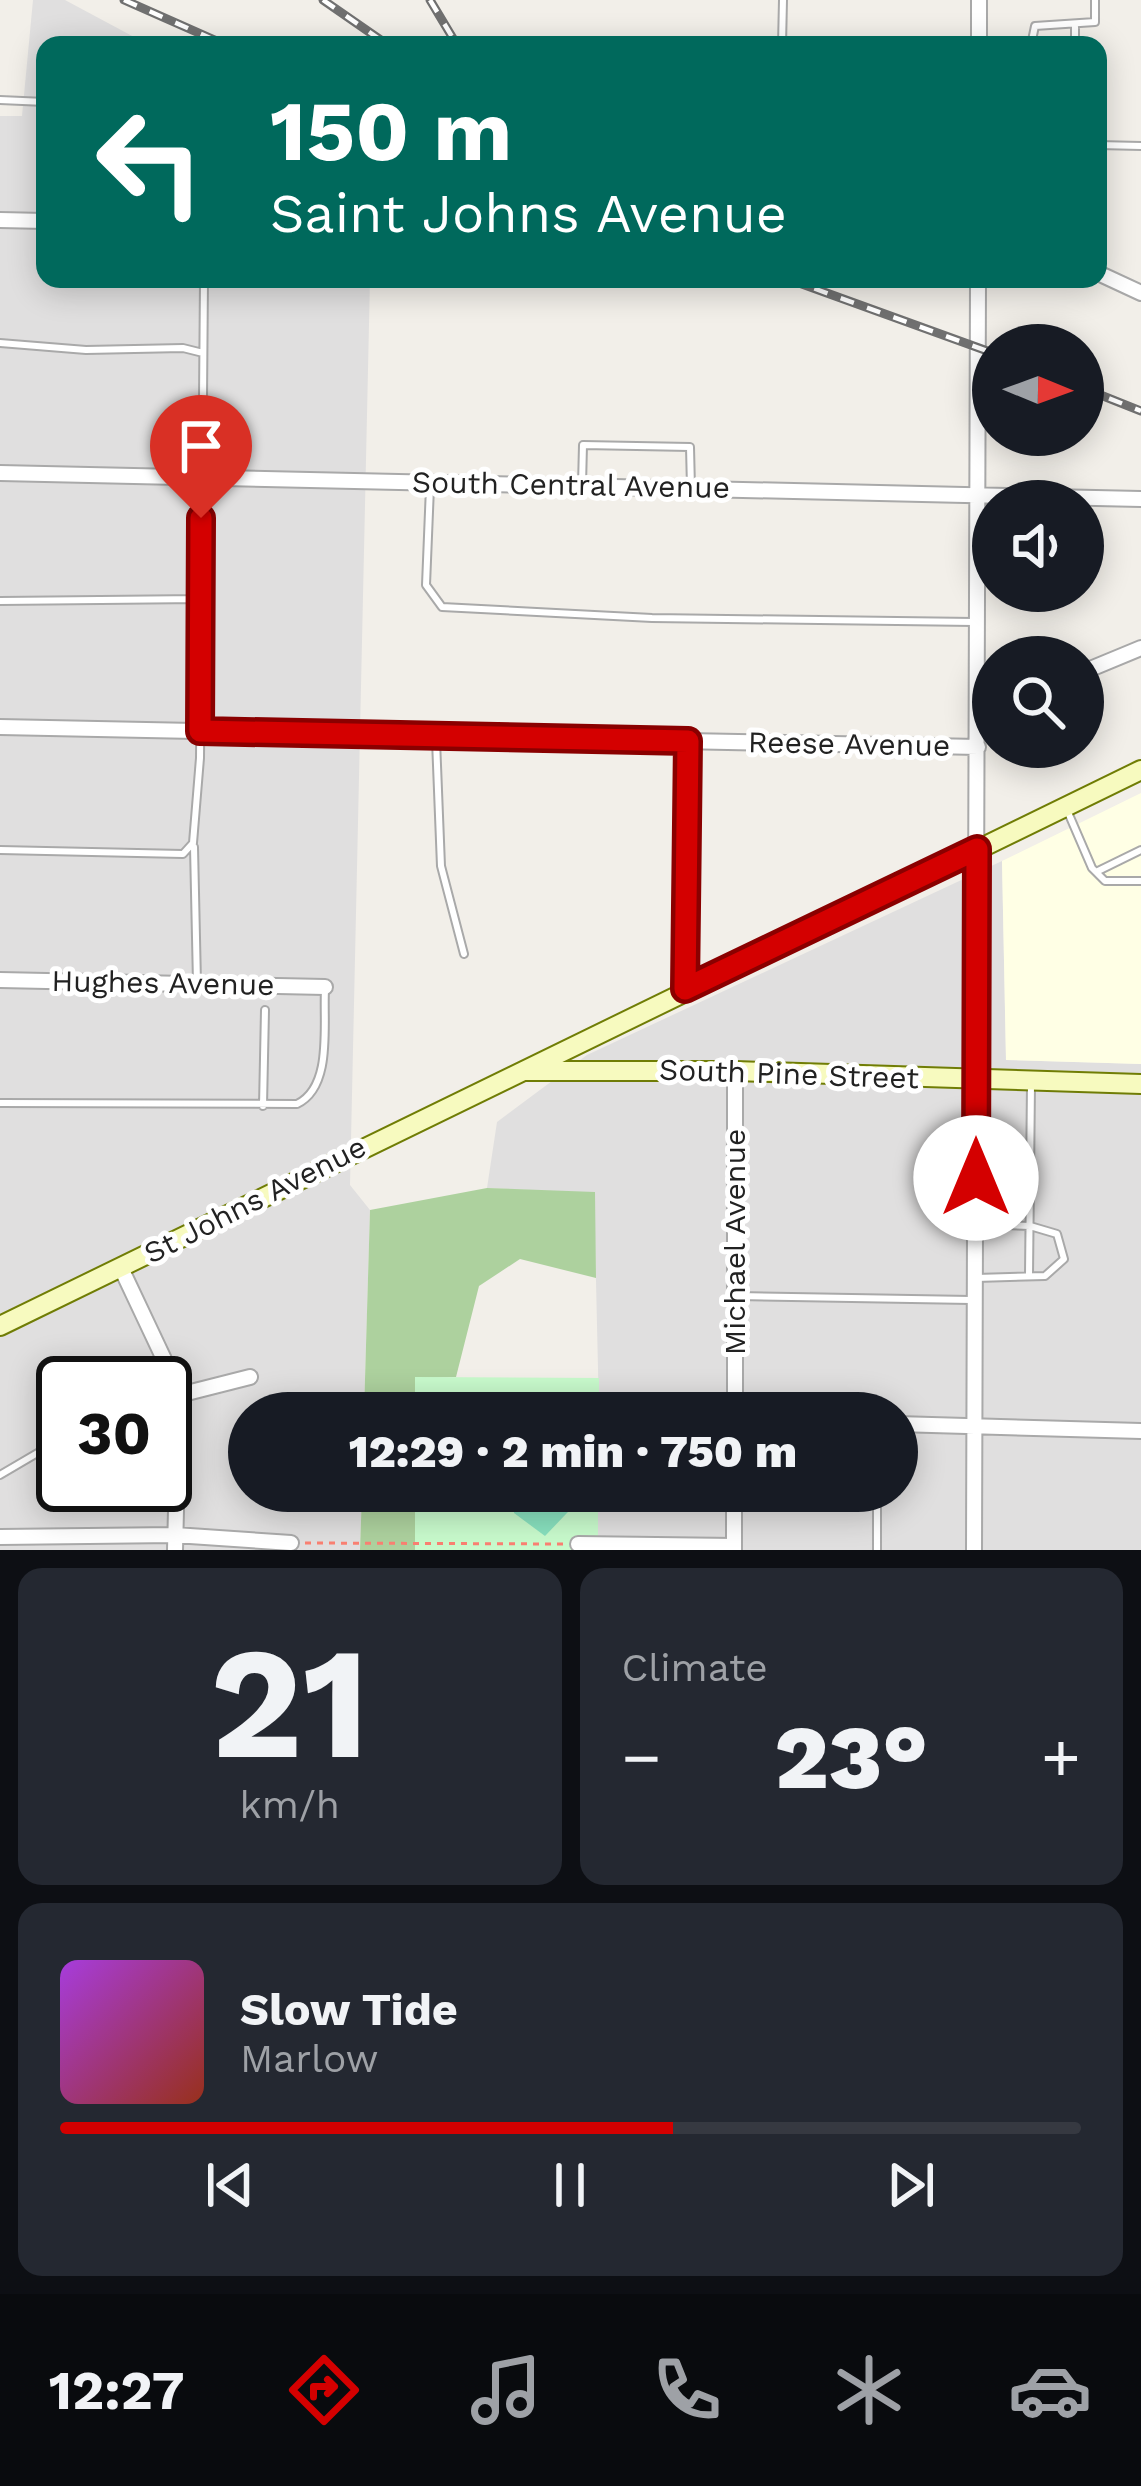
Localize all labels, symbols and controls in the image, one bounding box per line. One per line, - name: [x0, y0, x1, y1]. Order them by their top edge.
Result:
- text: 150 m: [270, 82, 512, 180]
- icon: left: [72, 84, 228, 240]
- text: Saint Johns Avenue: [270, 182, 787, 245]
- north arrow: [972, 324, 1104, 456]
- map controls: [972, 324, 1104, 768]
- pin: [150, 395, 252, 518]
- icon: arrive: [168, 413, 234, 479]
- street label: South Central Avenue: [412, 464, 730, 505]
- button: sound: [972, 480, 1104, 612]
- button: search: [972, 636, 1104, 768]
- street label: Reese Avenue: [748, 724, 950, 763]
- street label: Hughes Avenue: [51, 963, 275, 1002]
- street label: South Pine Street: [659, 1051, 920, 1096]
- position arrow: [913, 1115, 1039, 1241]
- street label: St Johns Avenue: [138, 1129, 371, 1271]
- street label: Michael Avenue: [717, 1129, 752, 1355]
- speed limit sign: 30: [36, 1356, 192, 1512]
- text: 12:29 · 2 min · 750 m: [349, 1425, 797, 1478]
- text: 21: [210, 1612, 370, 1795]
- text: Climate: [622, 1645, 768, 1690]
- text: 23°: [774, 1704, 928, 1810]
- text: −: [622, 1719, 661, 1796]
- text: +: [1041, 1719, 1081, 1796]
- text: km/h: [240, 1782, 340, 1827]
- text: Slow Tide: [240, 1983, 458, 2036]
- text: Marlow: [240, 2036, 378, 2081]
- icon: previous: [197, 2152, 263, 2218]
- icon: pause: [537, 2152, 603, 2218]
- icon: next: [878, 2152, 944, 2218]
- icon: directions: [282, 2348, 366, 2432]
- icon: music: [464, 2348, 548, 2432]
- icon: phone: [645, 2348, 729, 2432]
- icon: climate: [827, 2348, 911, 2432]
- icon: car: [1008, 2348, 1092, 2432]
- text: 12:27: [49, 2359, 185, 2422]

